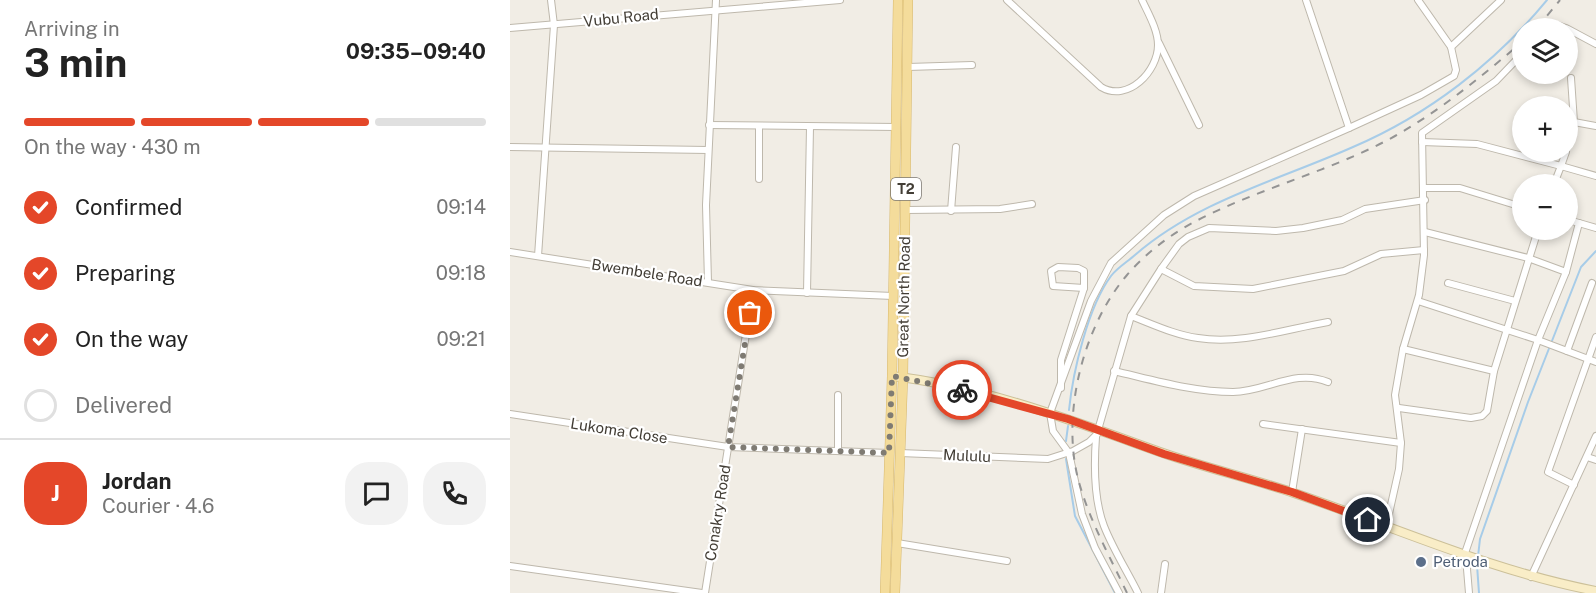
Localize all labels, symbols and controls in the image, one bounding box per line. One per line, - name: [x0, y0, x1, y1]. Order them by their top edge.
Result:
- street label: Vubu Road: [582, 5, 659, 30]
- text: Arriving in: [24, 17, 119, 41]
- map controls: [1512, 18, 1578, 240]
- button: layers: [1512, 18, 1578, 84]
- text: 09:35–09:40: [346, 38, 486, 64]
- text: 3 min: [24, 40, 127, 86]
- button: +: [1512, 96, 1578, 162]
- text: On the way · 430 m: [24, 135, 201, 159]
- button: −: [1512, 174, 1578, 240]
- road number: T2: [891, 178, 921, 200]
- icon: check: [24, 191, 57, 224]
- text: Confirmed: [75, 194, 182, 220]
- text: 09:14: [436, 195, 486, 219]
- street label: Great North Road: [894, 236, 913, 358]
- street label: Bwembele Road: [590, 255, 704, 290]
- icon: check: [24, 257, 57, 290]
- text: Preparing: [75, 260, 176, 286]
- text: 09:18: [436, 261, 486, 285]
- pin: [724, 287, 775, 338]
- icon: bag: [733, 296, 766, 329]
- icon: check: [24, 323, 57, 356]
- text: On the way: [75, 326, 188, 352]
- text: 09:21: [436, 327, 486, 351]
- courier: [932, 360, 992, 420]
- icon: bike: [946, 374, 979, 407]
- text: Delivered: [75, 392, 172, 418]
- street label: Lukoma Close: [569, 414, 669, 447]
- street label: Mululu: [943, 446, 992, 465]
- button: chat: [345, 462, 408, 525]
- button: phone: [423, 462, 486, 525]
- street label: Conakry Road: [701, 464, 734, 562]
- text: Jordan: [102, 468, 171, 494]
- text: J: [51, 480, 60, 506]
- text: Courier · 4.6: [102, 494, 214, 518]
- pin: [1342, 494, 1393, 545]
- icon: home: [1351, 503, 1384, 536]
- place label: Petroda: [1433, 553, 1488, 570]
- marker: Petroda: [1414, 555, 1428, 569]

